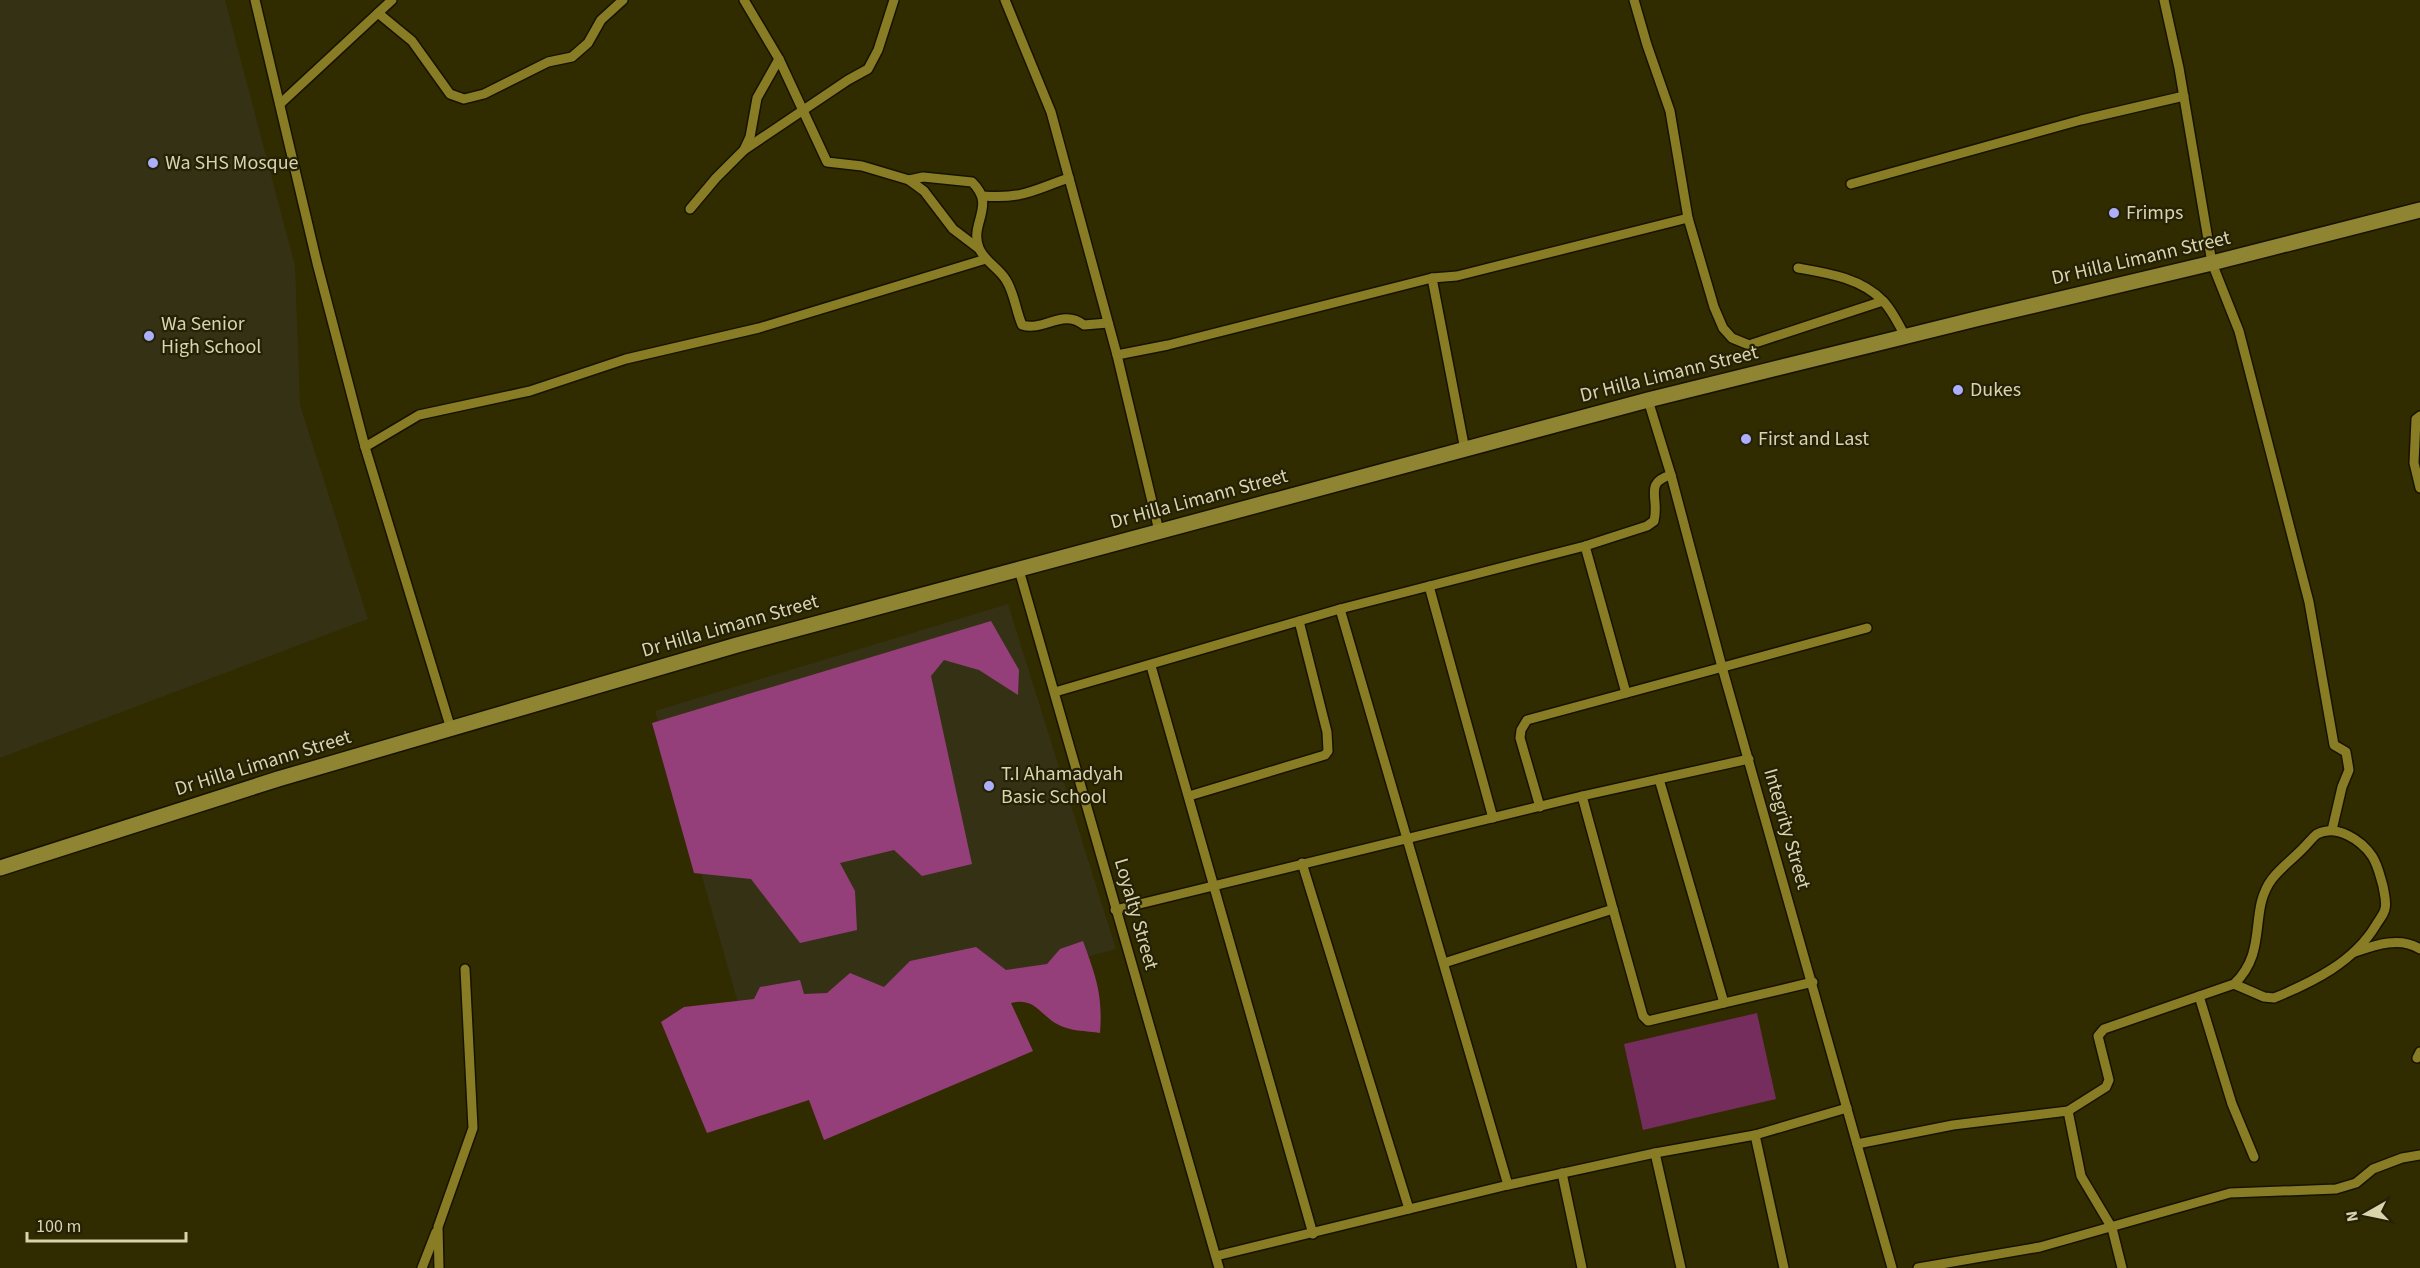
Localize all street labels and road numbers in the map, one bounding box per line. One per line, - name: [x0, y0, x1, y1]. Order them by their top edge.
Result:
- street label: Dr Hilla Limann Street: [2049, 224, 2233, 292]
- street label: Dr Hilla Limann Street: [1577, 338, 1761, 410]
- street label: Dr Hilla Limann Street: [1107, 462, 1291, 536]
- street label: Dr Hilla Limann Street: [638, 587, 822, 665]
- street label: Dr Hilla Limann Street: [172, 723, 355, 803]
- street label: Integrity Street: [1756, 765, 1818, 893]
- street label: Loyalty Street: [1107, 855, 1165, 973]

